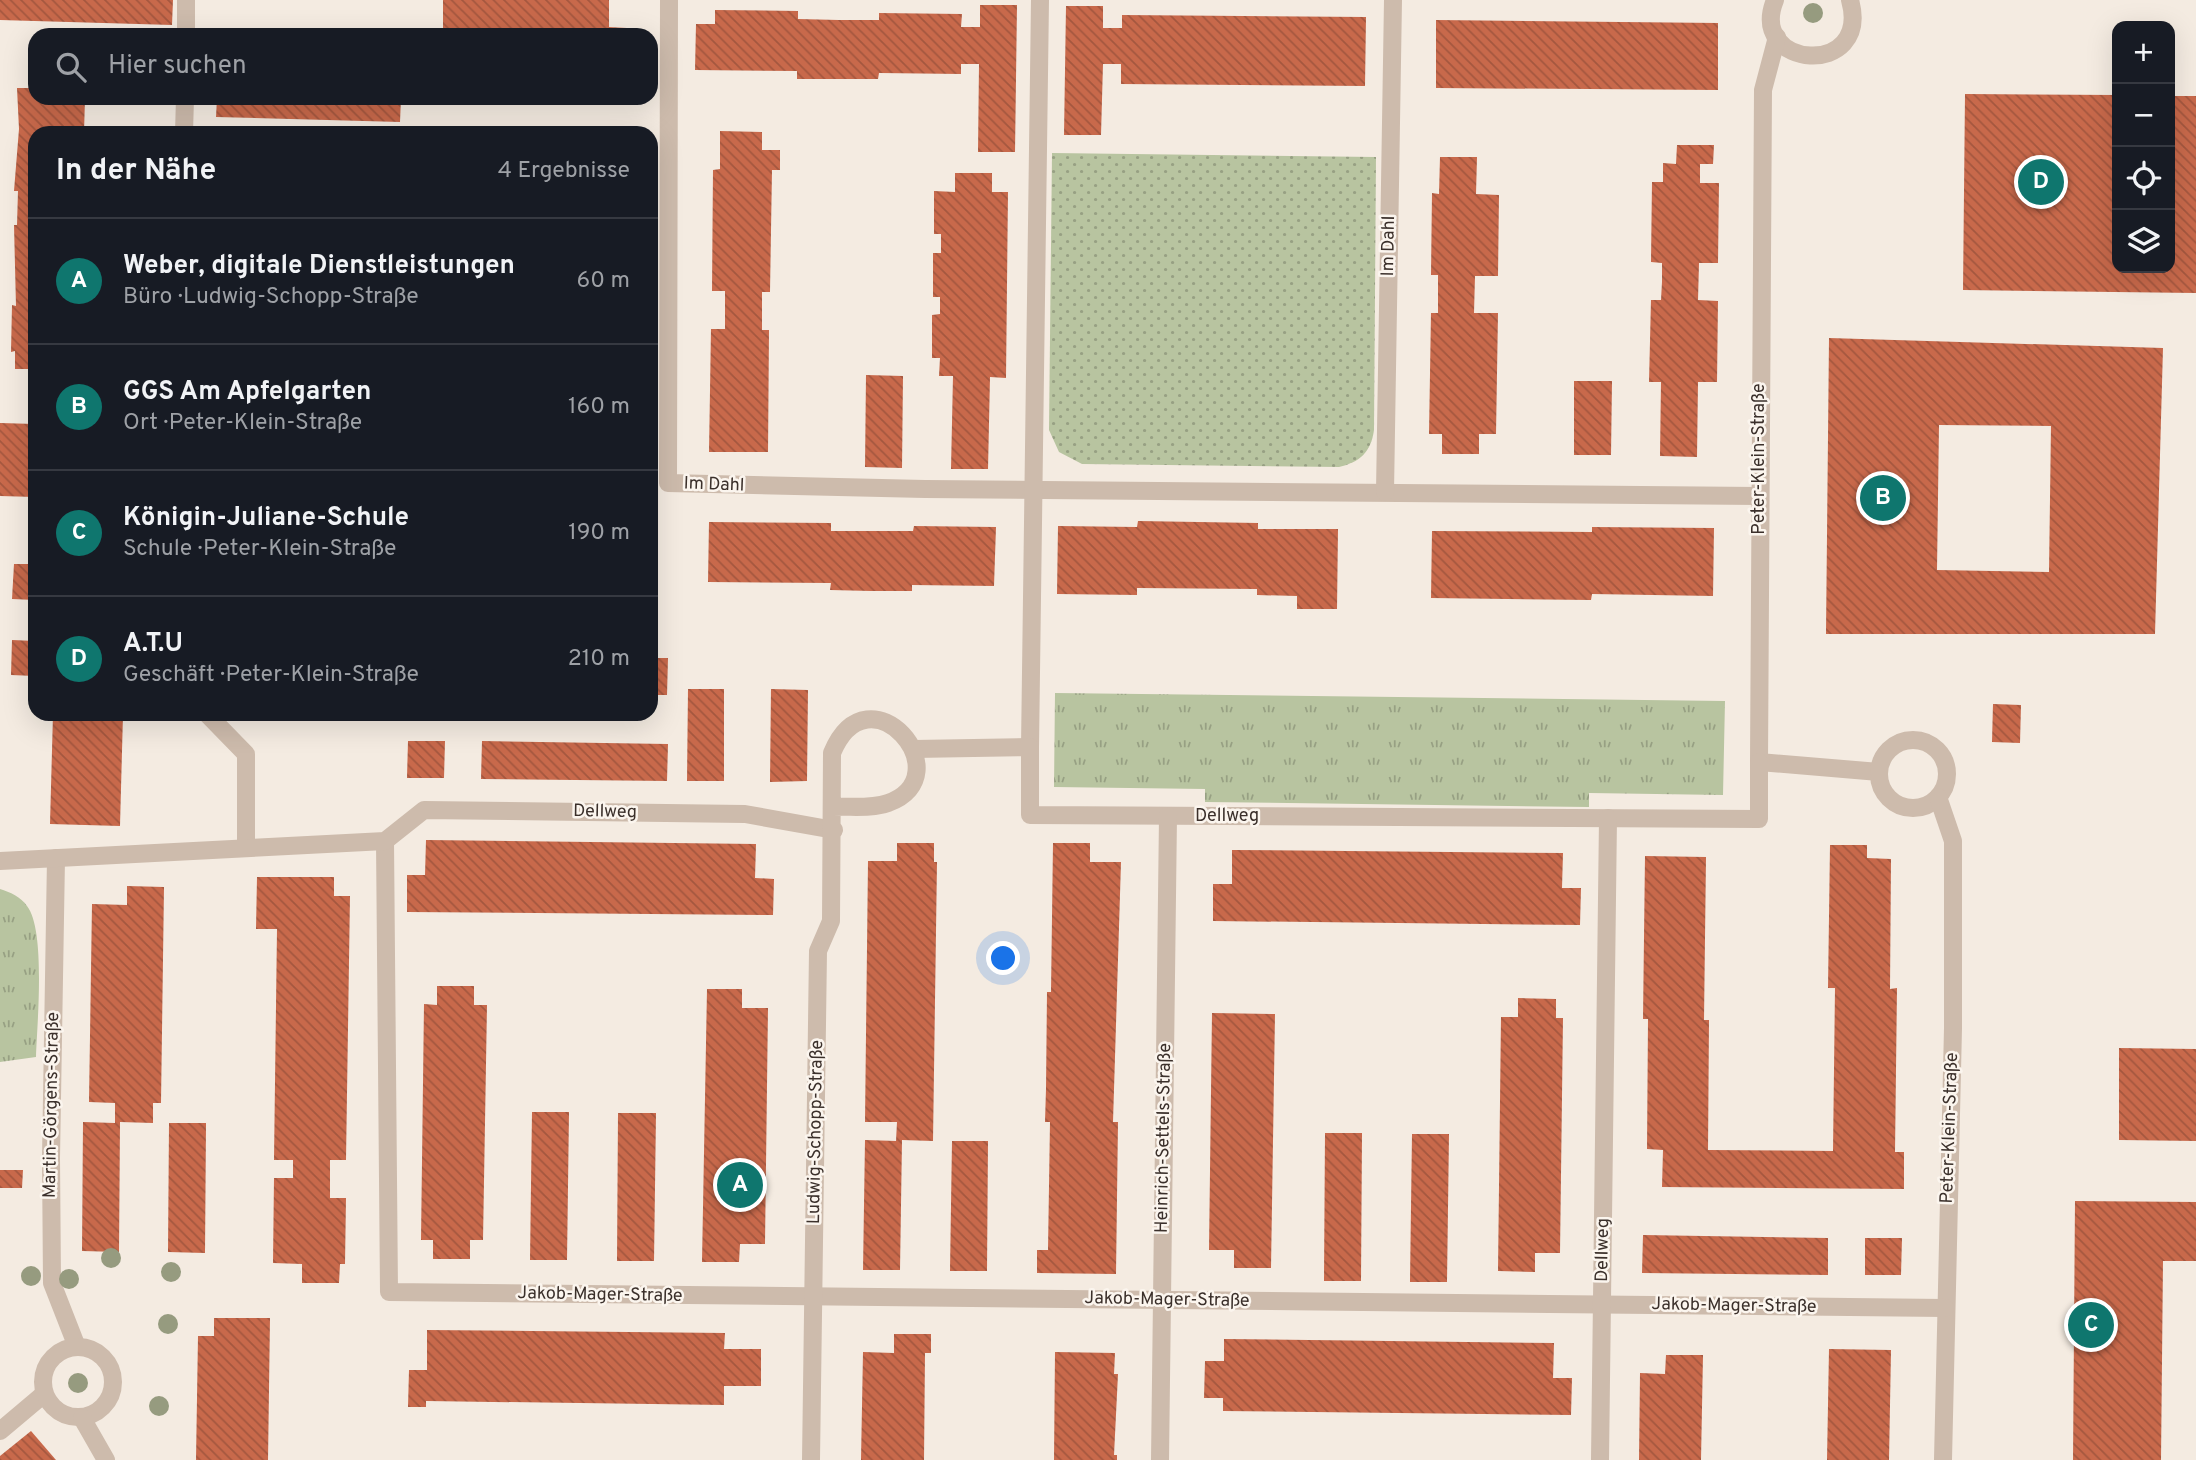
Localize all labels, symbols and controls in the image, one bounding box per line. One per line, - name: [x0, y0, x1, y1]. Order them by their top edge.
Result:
- map controls: [2112, 21, 2175, 273]
- button: +: [2112, 21, 2175, 84]
- search box: [28, 28, 658, 105]
- icon: search: [52, 48, 90, 86]
- text: Hier suchen: [108, 50, 247, 83]
- button: −: [2112, 84, 2175, 147]
- button: locate: [2112, 147, 2175, 210]
- text: In der Nähe: [56, 153, 216, 190]
- pin: D: [2018, 156, 2064, 208]
- text: 4 Ergebnisse: [498, 157, 630, 186]
- button: layers: [2112, 210, 2175, 273]
- street label: Im Dahl: [1377, 215, 1401, 277]
- text: Weber, digitale Dienstleistungen: [123, 250, 515, 283]
- text: A: [71, 267, 87, 296]
- text: 60 m: [577, 267, 630, 296]
- text: Büro · Ludwig-Schopp-Straße: [123, 283, 419, 312]
- text: GGS Am Apfelgarten: [123, 376, 371, 409]
- street label: Peter-Klein-Straße: [1748, 383, 1771, 535]
- text: B: [71, 393, 87, 422]
- text: 160 m: [568, 393, 630, 422]
- text: Ort · Peter-Klein-Straße: [123, 409, 362, 438]
- street label: Im Dahl: [683, 472, 745, 498]
- pin: B: [1860, 472, 1906, 524]
- text: Königin-Juliane-Schule: [123, 502, 409, 535]
- text: C: [72, 519, 86, 548]
- text: 190 m: [568, 519, 630, 548]
- text: Schule · Peter-Klein-Straße: [123, 535, 396, 564]
- text: A.T.U: [123, 628, 183, 661]
- text: D: [71, 645, 87, 674]
- text: 210 m: [568, 645, 630, 674]
- text: Geschäft · Peter-Klein-Straße: [123, 661, 419, 690]
- street label: Dellweg: [573, 800, 637, 824]
- street label: Dellweg: [1195, 805, 1259, 828]
- your location: [986, 941, 1020, 975]
- street label: Martin-Görgens-Straße: [39, 1012, 65, 1198]
- street label: Ludwig-Schopp-Straße: [803, 1040, 829, 1224]
- street label: Heinrich-Settels-Straße: [1151, 1043, 1177, 1233]
- street label: Peter-Klein-Straße: [1936, 1052, 1964, 1204]
- pin: A: [717, 1159, 763, 1211]
- street label: Dellweg: [1591, 1218, 1615, 1282]
- street label: Jakob-Mager-Straße: [517, 1282, 683, 1308]
- street label: Jakob-Mager-Straße: [1084, 1287, 1250, 1313]
- street label: Jakob-Mager-Straße: [1651, 1293, 1817, 1319]
- pin: C: [2068, 1299, 2114, 1351]

